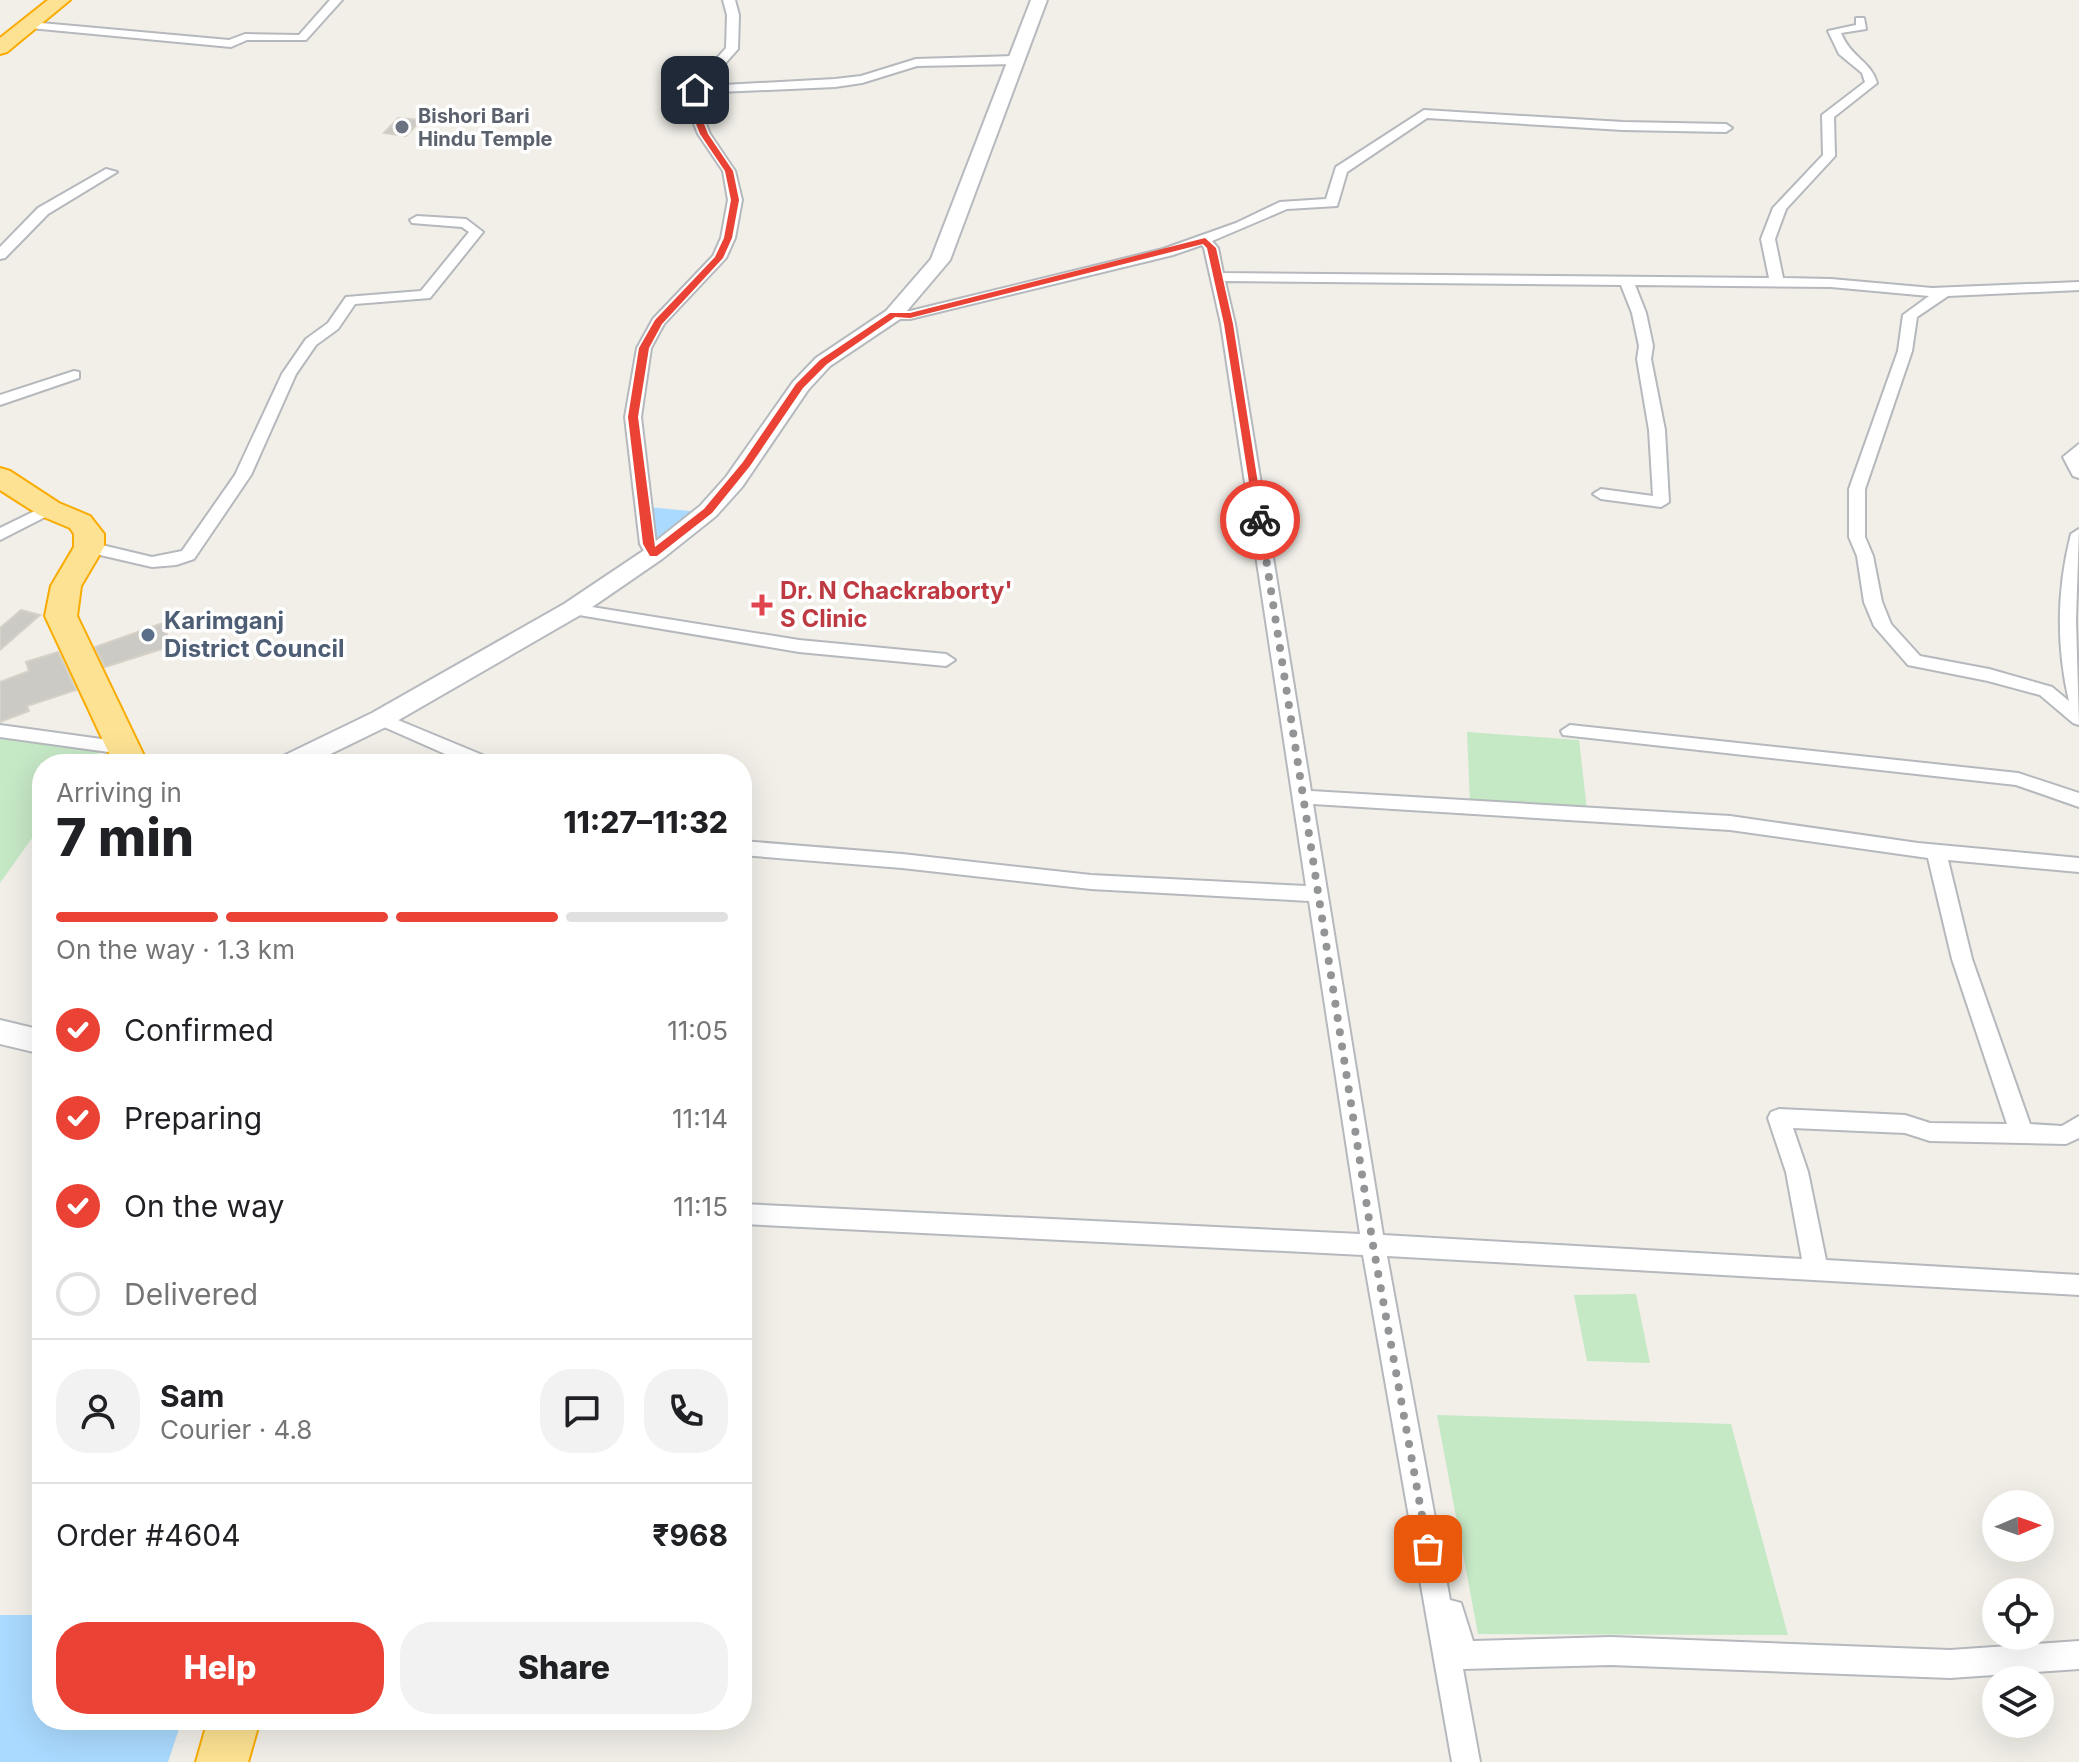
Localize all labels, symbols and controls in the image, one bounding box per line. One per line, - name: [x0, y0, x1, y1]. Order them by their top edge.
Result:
- pin: [661, 56, 729, 124]
- icon: home: [673, 68, 717, 112]
- place label: Bishori Bari Hindu Temple: [418, 104, 553, 151]
- marker: Bishori Bari Hindu Temple: [393, 118, 411, 136]
- courier: [1220, 480, 1300, 560]
- icon: bike: [1238, 498, 1282, 542]
- place label: Dr. N Chackraborty' S Clinic: [780, 576, 1013, 633]
- marker: Dr. N Chackraborty' S Clinic: [751, 594, 773, 616]
- place label: Karimganj District Council: [164, 606, 345, 663]
- marker: Karimganj District Council: [139, 626, 157, 644]
- text: Arriving in: [56, 777, 182, 808]
- text: 11:27–11:32: [563, 804, 728, 840]
- text: 7 min: [56, 806, 194, 869]
- text: On the way · 1.3 km: [56, 934, 295, 965]
- icon: check: [56, 1008, 100, 1052]
- text: Confirmed: [124, 1012, 274, 1048]
- text: 11:05: [667, 1015, 728, 1046]
- icon: check: [56, 1096, 100, 1140]
- text: Preparing: [124, 1100, 262, 1136]
- text: 11:14: [672, 1103, 728, 1134]
- icon: check: [56, 1184, 100, 1228]
- text: On the way: [124, 1188, 284, 1224]
- text: 11:15: [673, 1191, 728, 1222]
- text: Delivered: [124, 1276, 258, 1312]
- button: person: [56, 1369, 140, 1453]
- button: chat: [540, 1369, 624, 1453]
- button: phone: [644, 1369, 728, 1453]
- text: Sam: [160, 1378, 224, 1414]
- text: Courier · 4.8: [160, 1414, 312, 1445]
- north arrow: [1982, 1490, 2054, 1562]
- map controls: [1982, 1490, 2054, 1738]
- pin: [1394, 1515, 1462, 1583]
- text: Order #4604: [56, 1517, 241, 1553]
- text: ₹968: [652, 1517, 728, 1553]
- icon: bag: [1406, 1527, 1450, 1571]
- button: locate: [1982, 1578, 2054, 1650]
- button: Help: [56, 1622, 384, 1714]
- button: Share: [400, 1622, 728, 1714]
- button: layers: [1982, 1666, 2054, 1738]

